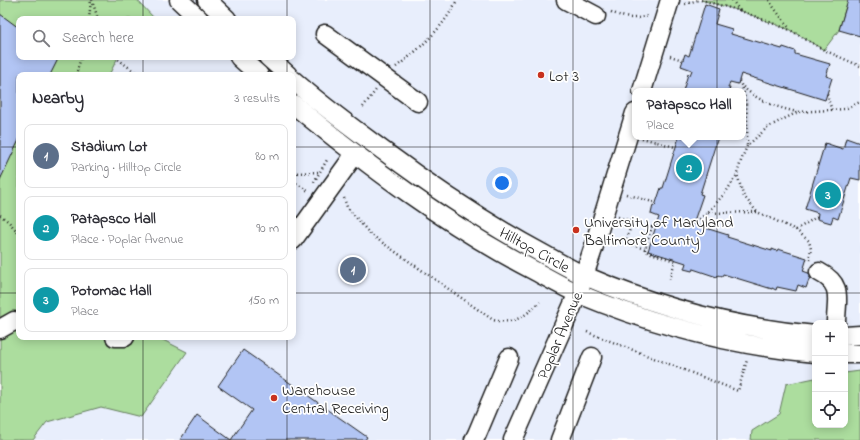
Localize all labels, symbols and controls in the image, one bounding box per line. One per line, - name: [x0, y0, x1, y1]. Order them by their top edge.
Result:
- search box: [16, 16, 296, 60]
- icon: search: [30, 27, 52, 49]
- text: Search here: [62, 27, 134, 49]
- place label: Lot 3: [549, 65, 579, 89]
- marker: Lot 3: [536, 70, 546, 80]
- text: Nearby: [32, 86, 84, 111]
- popup: [632, 88, 746, 140]
- text: 3 results: [234, 89, 280, 108]
- text: Patapsco Hall: [647, 94, 731, 116]
- text: Place: [647, 116, 674, 135]
- text: Stadium Lot: [71, 136, 147, 158]
- text: 1: [44, 147, 48, 166]
- text: 80 m: [255, 147, 279, 166]
- pin: 2: [676, 153, 702, 183]
- text: Parking · Hilltop Circle: [71, 158, 181, 177]
- your location: [492, 173, 512, 193]
- pin: 3: [815, 180, 841, 210]
- text: Patapsco Hall: [71, 208, 156, 230]
- place label: University of Maryland Baltimore County: [583, 211, 733, 253]
- text: 2: [43, 219, 49, 238]
- text: 90 m: [256, 219, 279, 238]
- street label: Hilltop Circle: [494, 221, 574, 280]
- marker: University of Maryland Baltimore County: [571, 225, 581, 235]
- text: Place · Poplar Avenue: [71, 230, 183, 249]
- pin: 1: [340, 255, 366, 285]
- text: Potomac Hall: [71, 280, 151, 302]
- street label: Poplar Avenue: [532, 288, 590, 383]
- text: 3: [43, 291, 49, 310]
- text: 150 m: [248, 291, 279, 310]
- text: Place: [71, 302, 99, 321]
- map controls: [812, 320, 848, 428]
- button: +: [812, 320, 848, 356]
- button: −: [812, 356, 848, 392]
- place label: Warehouse Central Receiving: [282, 379, 389, 421]
- button: locate: [812, 392, 848, 428]
- marker: Warehouse Central Receiving: [269, 393, 279, 403]

